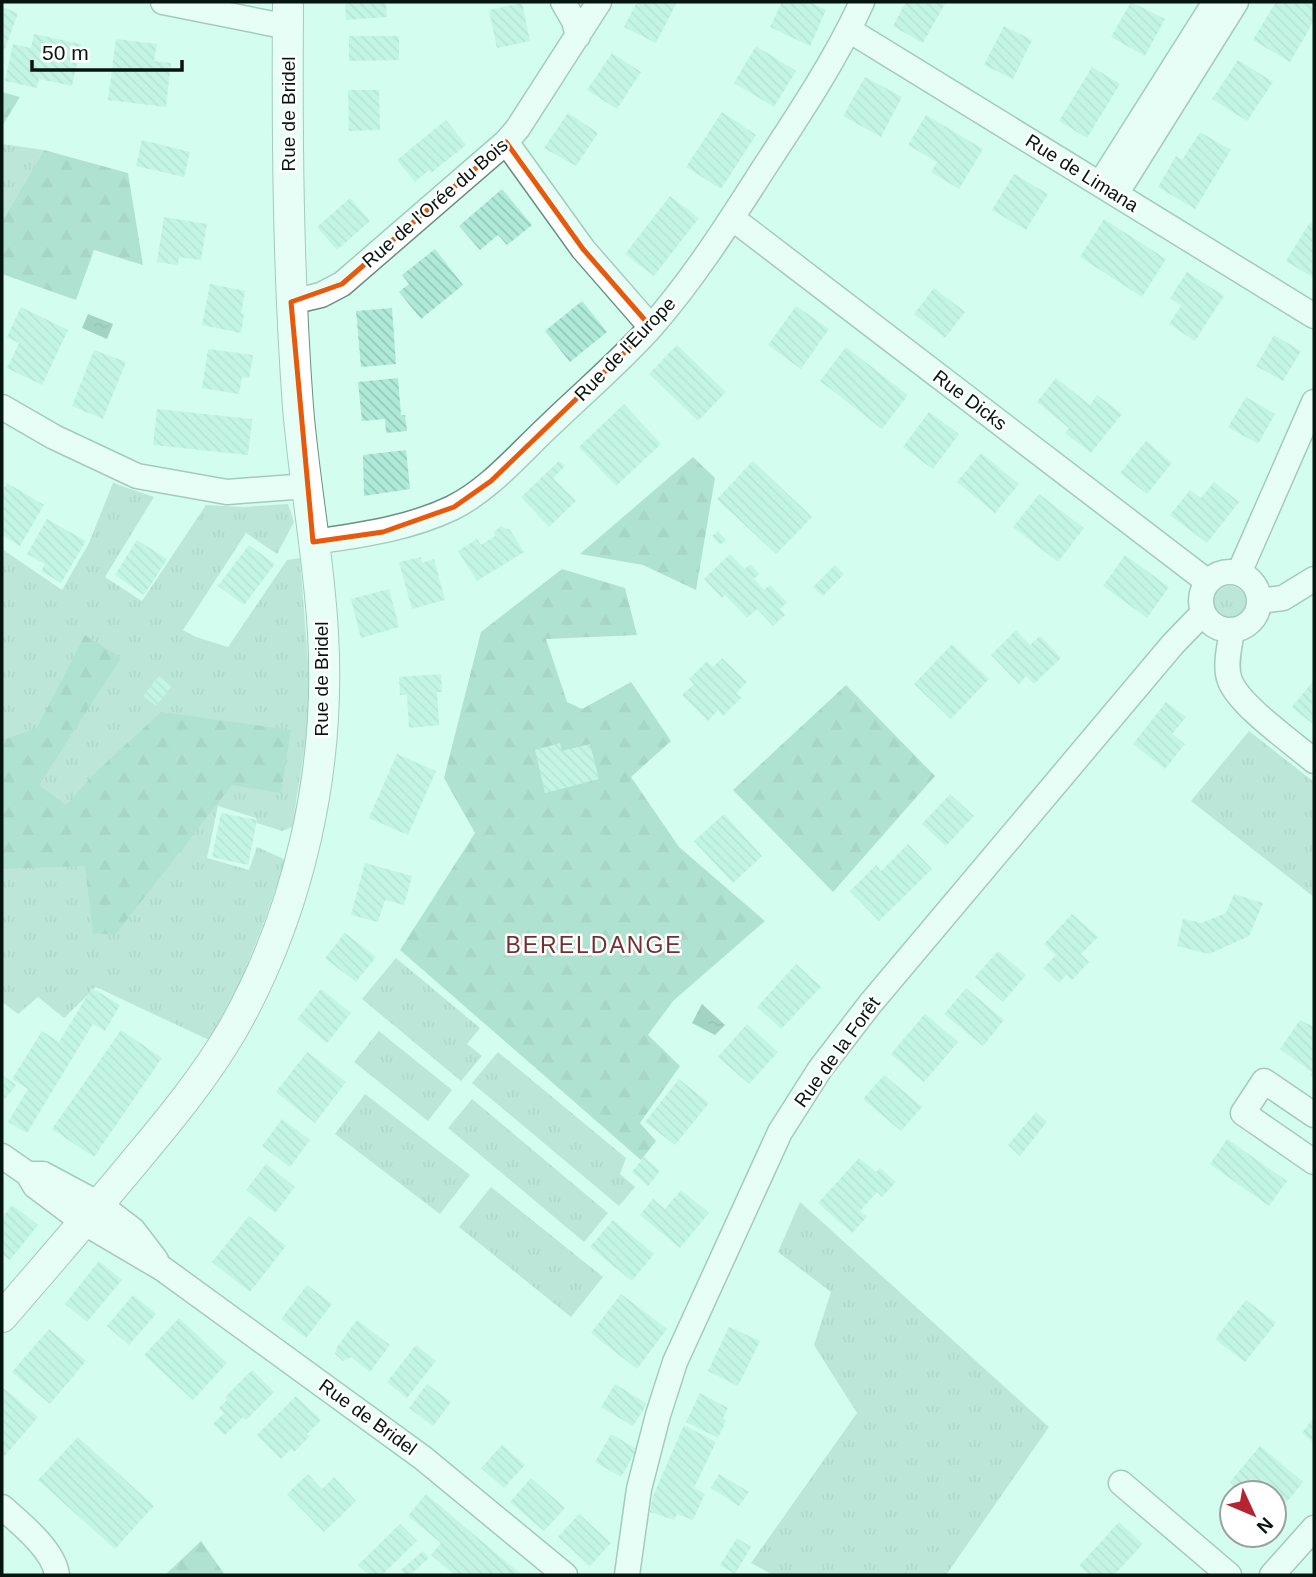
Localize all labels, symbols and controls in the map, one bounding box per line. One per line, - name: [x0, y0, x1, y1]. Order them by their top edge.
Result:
- scale bar: [32, 28, 182, 72]
- text: 50 m: [42, 41, 89, 64]
- street label: Rue de Bridel: [278, 56, 299, 172]
- street label: Rue de Limana: [1022, 130, 1143, 216]
- street label: Rue de l'Orée du Bois: [358, 134, 512, 272]
- street label: Rue de l'Europe: [570, 293, 680, 405]
- street label: Rue Dicks: [929, 366, 1011, 434]
- street label: Rue de Bridel: [311, 621, 332, 737]
- district label: BERELDANGE: [505, 932, 683, 958]
- street label: Rue de la Forêt: [790, 992, 884, 1111]
- street label: Rue de Bridel: [315, 1375, 421, 1459]
- north arrow: [1218, 1479, 1288, 1549]
- text: N: [1253, 1513, 1277, 1538]

